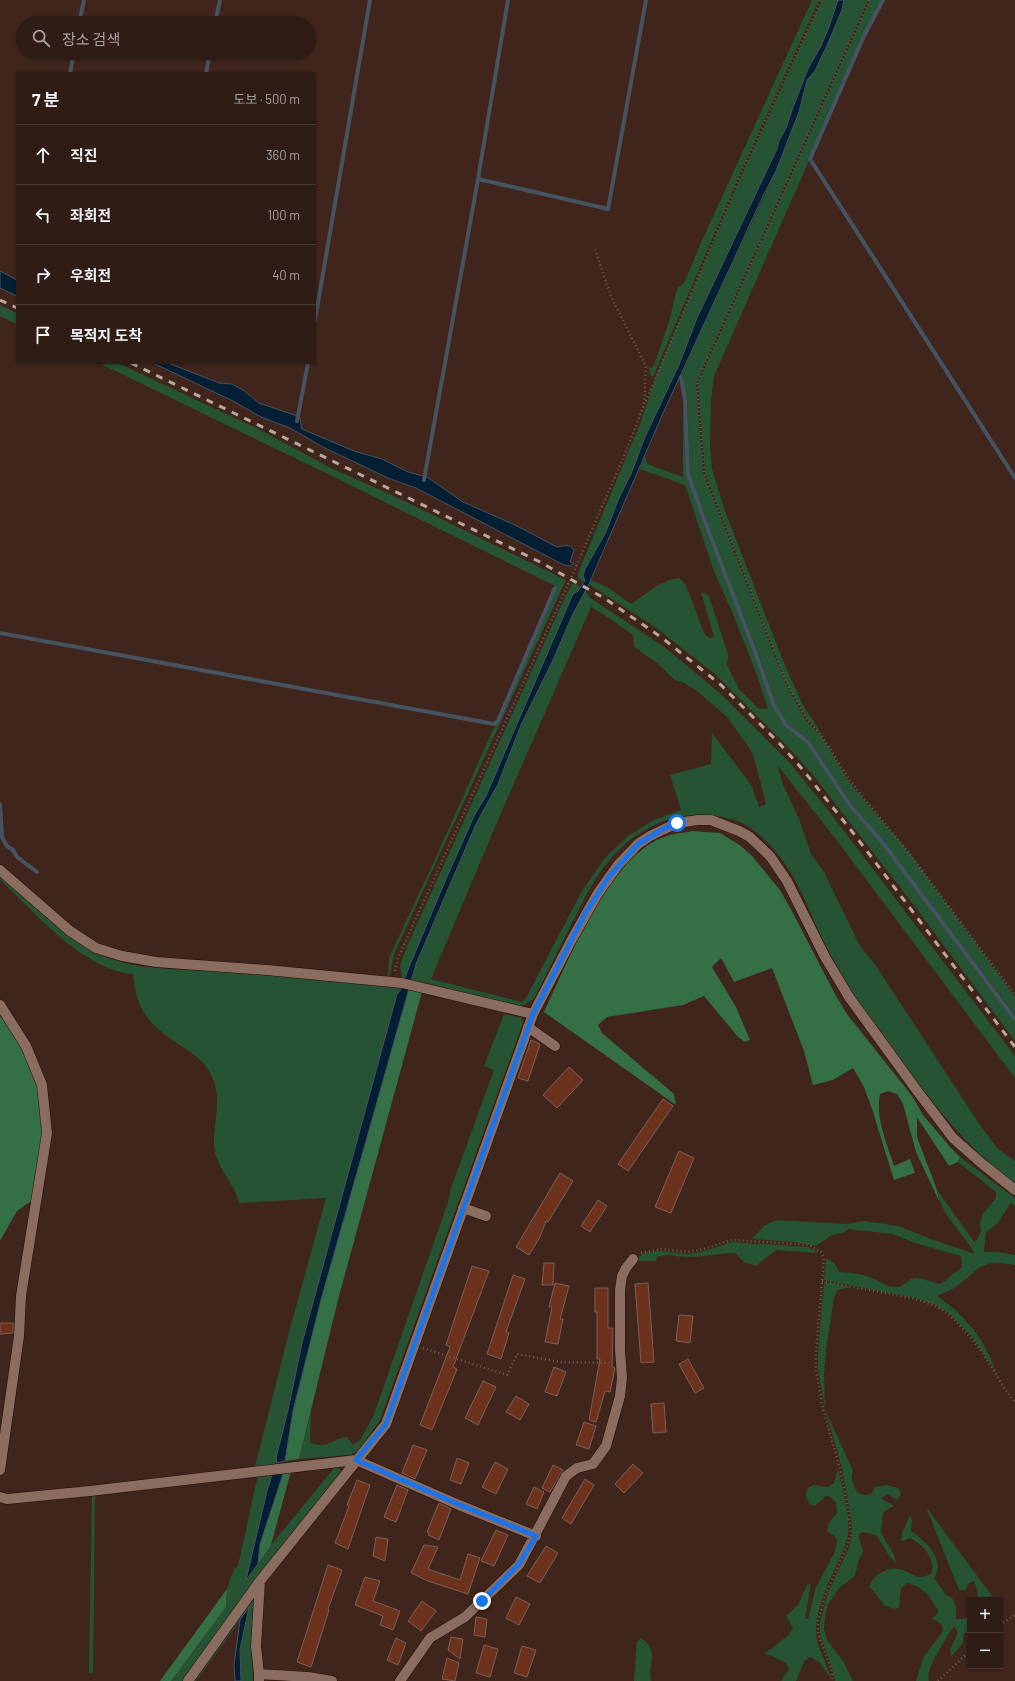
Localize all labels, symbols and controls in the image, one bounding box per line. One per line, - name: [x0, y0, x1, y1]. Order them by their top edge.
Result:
- search box: [16, 16, 316, 60]
- icon: search: [30, 27, 52, 49]
- text: 장소 검색: [62, 30, 120, 48]
- text: 7 분: [32, 89, 59, 109]
- text: 도보 · 500 m: [233, 91, 300, 107]
- icon: ahead: [32, 144, 54, 166]
- text: 직진: [70, 146, 98, 164]
- text: 360 m: [266, 147, 300, 163]
- icon: left: [32, 204, 54, 226]
- text: 좌회전: [70, 206, 111, 224]
- text: 100 m: [267, 207, 300, 223]
- icon: right: [32, 264, 54, 286]
- text: 우회전: [70, 266, 111, 284]
- text: 40 m: [272, 267, 300, 283]
- icon: arrive: [32, 324, 54, 346]
- text: 목적지 도착: [70, 326, 142, 344]
- route start: [668, 814, 686, 832]
- route end: [473, 1592, 491, 1610]
- map controls: [967, 1597, 1003, 1669]
- button: +: [967, 1597, 1003, 1633]
- button: −: [967, 1633, 1003, 1669]

